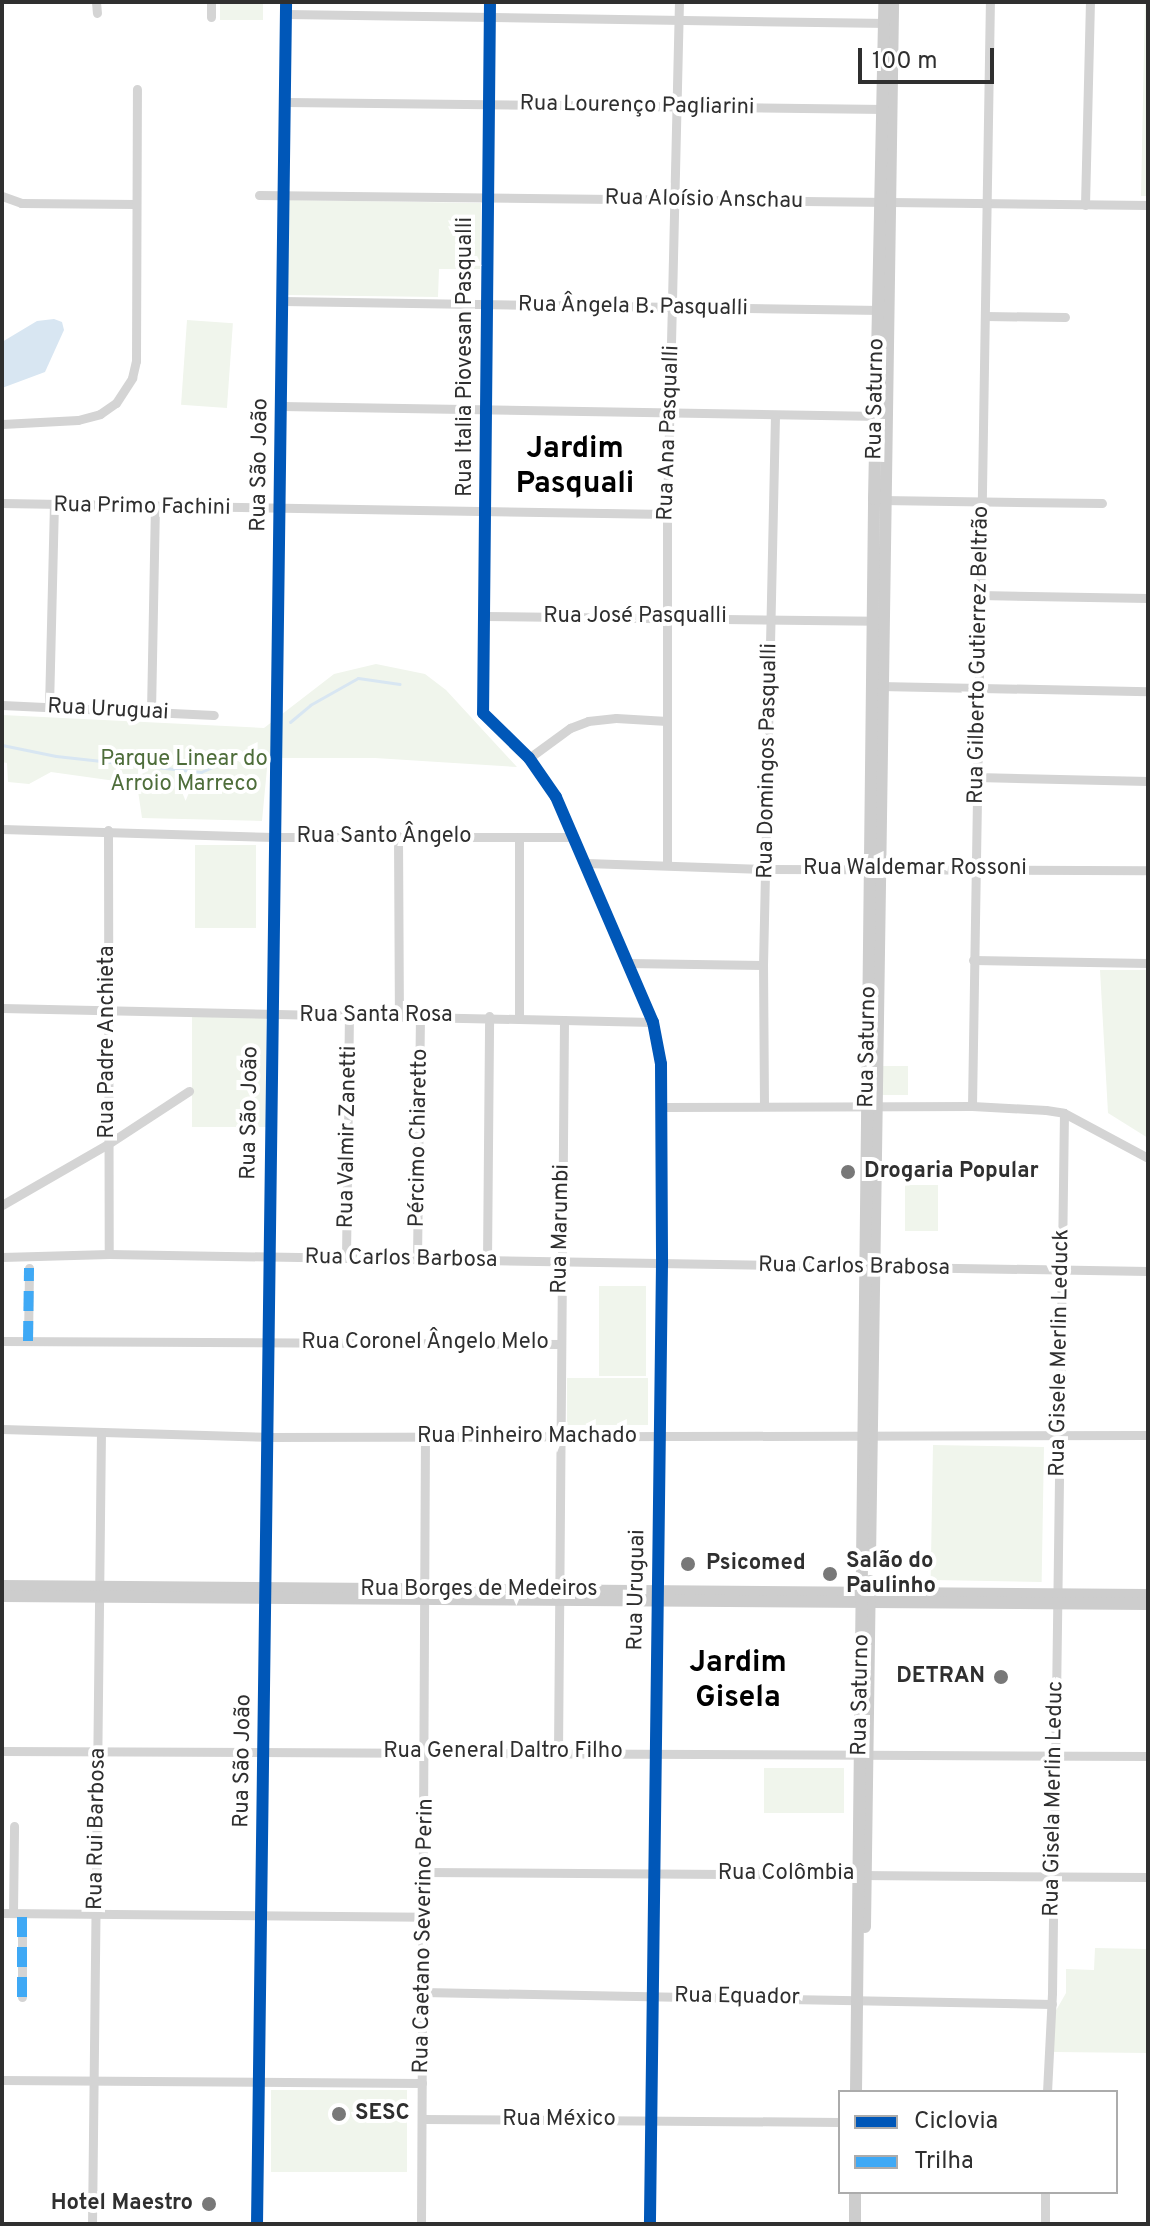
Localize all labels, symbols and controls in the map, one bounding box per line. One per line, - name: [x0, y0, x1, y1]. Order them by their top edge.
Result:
- scale bar: [862, 32, 998, 82]
- text: 100 m: [872, 47, 938, 77]
- street label: Rua Lourenço Pagliarini: [519, 91, 755, 121]
- street label: Rua Aloísio Anschau: [604, 185, 804, 215]
- street label: Rua Italia Piovesan Pasqualli: [453, 217, 479, 497]
- street label: Rua Ângela B. Pasqualli: [517, 292, 749, 322]
- street label: Rua Saturno: [862, 338, 890, 460]
- street label: Rua Ana Pasqualli: [653, 344, 685, 522]
- street label: Rua São João: [246, 398, 274, 532]
- district label: Jardim Pasquali: [516, 432, 634, 502]
- street label: Rua Primo Fachini: [53, 492, 231, 522]
- street label: Rua Gilberto Gutierrez Beltrão: [963, 506, 995, 804]
- street label: Rua José Pasqualli: [543, 604, 727, 630]
- street label: Rua Domingos Pasqualli: [753, 643, 783, 879]
- street label: Rua Uruguai: [47, 694, 169, 726]
- park label: Parque Linear do Arroio Marreco: [100, 746, 268, 798]
- street label: Rua Santo Ângelo: [296, 824, 472, 850]
- street label: Rua Waldemar Rossoni: [803, 856, 1027, 882]
- street label: Rua Padre Anchieta: [95, 945, 121, 1139]
- street label: Rua Saturno: [854, 986, 882, 1108]
- street label: Rua Santa Rosa: [299, 1003, 453, 1029]
- street label: Rua Valmir Zanetti: [333, 1045, 363, 1229]
- street label: Rua São João: [236, 1046, 264, 1180]
- street label: Pércimo Chiaretto: [404, 1048, 434, 1228]
- place label: Drogaria Popular: [864, 1159, 1039, 1185]
- marker: Drogaria Popular: [839, 1163, 857, 1181]
- street label: Rua Marumbi: [547, 1164, 575, 1294]
- street label: Rua Gisele Merlin Leduck: [1045, 1229, 1075, 1477]
- street label: Rua Carlos Barbosa: [304, 1244, 498, 1274]
- street label: Rua Carlos Brabosa: [758, 1252, 950, 1282]
- street label: Rua Coronel Ângelo Melo: [301, 1330, 549, 1356]
- street label: Rua Pinheiro Machado: [417, 1424, 637, 1450]
- street label: Rua Uruguai: [623, 1529, 651, 1651]
- place label: Salão do Paulinho: [846, 1548, 936, 1600]
- place label: Psicomed: [706, 1551, 806, 1577]
- marker: Psicomed: [677, 1553, 699, 1575]
- marker: Salão do Paulinho: [821, 1565, 839, 1583]
- street label: Rua Borges de Medeiros: [360, 1577, 598, 1603]
- street label: Rua Saturno: [847, 1634, 875, 1756]
- district label: Jardim Gisela: [689, 1646, 787, 1716]
- place label: DETRAN: [896, 1664, 985, 1690]
- marker: DETRAN: [992, 1668, 1010, 1686]
- street label: Rua Gisela Merlin Leduc: [1039, 1681, 1069, 1917]
- street label: Rua São João: [229, 1694, 257, 1828]
- street label: Rua General Daltro Filho: [383, 1739, 623, 1765]
- street label: Rua Rui Barbosa: [82, 1748, 112, 1910]
- street label: Rua Caetano Severino Perin: [408, 1798, 440, 2074]
- street label: Rua Colômbia: [718, 1861, 854, 1887]
- street label: Rua Equador: [674, 1983, 800, 2011]
- legend: [838, 2090, 1118, 2194]
- place label: SESC: [355, 2101, 410, 2127]
- marker: SESC: [330, 2105, 348, 2123]
- street label: Rua México: [502, 2107, 616, 2133]
- text: Ciclovia: [914, 2107, 998, 2137]
- text: Trilha: [914, 2147, 974, 2177]
- place label: Hotel Maestro: [51, 2191, 193, 2217]
- marker: Hotel Maestro: [200, 2195, 218, 2213]

